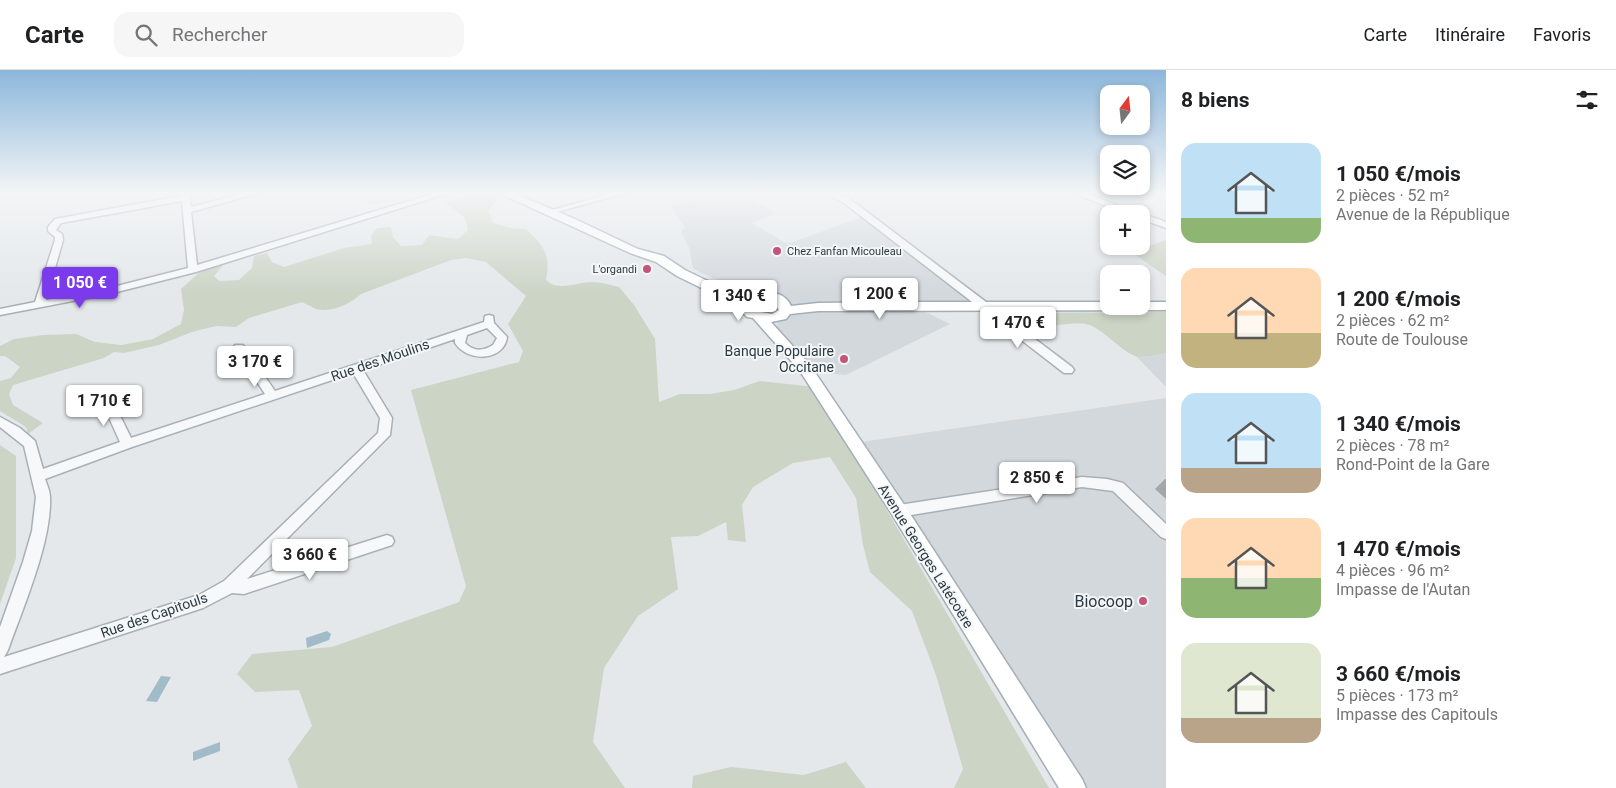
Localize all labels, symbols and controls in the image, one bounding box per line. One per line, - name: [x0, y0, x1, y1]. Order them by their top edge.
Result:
- search box: [114, 12, 464, 57]
- text: Carte: [25, 21, 84, 49]
- icon: search: [132, 21, 160, 49]
- text: Rechercher: [172, 23, 267, 46]
- text: Carte: [1364, 24, 1407, 45]
- text: Itinéraire: [1435, 24, 1505, 45]
- text: Favoris: [1533, 24, 1591, 45]
- north arrow: [1100, 85, 1150, 135]
- map controls: [1100, 85, 1150, 315]
- icon: filters: [1573, 86, 1601, 114]
- text: 8 biens: [1181, 88, 1250, 112]
- button: layers: [1100, 145, 1150, 195]
- text: 1 050 €/mois: [1336, 162, 1461, 186]
- icon: home: [1221, 163, 1281, 223]
- text: 2 pièces · 52 m²: [1336, 186, 1449, 205]
- button: +: [1100, 205, 1150, 255]
- text: Avenue de la République: [1336, 205, 1510, 224]
- marker: Chez Fanfan Micouleau: [771, 245, 783, 257]
- place label: Chez Fanfan Micouleau: [787, 245, 902, 258]
- place label: L'organdi: [592, 263, 637, 276]
- marker: L'organdi: [641, 263, 653, 275]
- button: −: [1100, 265, 1150, 315]
- pin: 1 050 €: [34, 266, 126, 309]
- text: 1 050 €: [53, 273, 107, 292]
- pin: 1 200 €: [834, 278, 926, 320]
- pin: 1 340 €: [693, 280, 785, 322]
- text: 1 200 €: [853, 284, 907, 303]
- text: 1 340 €: [712, 286, 766, 305]
- text: 1 200 €/mois: [1336, 287, 1461, 311]
- icon: home: [1221, 288, 1281, 348]
- pin: 1 470 €: [972, 306, 1064, 349]
- text: 2 pièces · 62 m²: [1336, 311, 1449, 330]
- text: 1 470 €: [991, 313, 1045, 332]
- text: Route de Toulouse: [1336, 330, 1468, 349]
- street label: Rue des Moulins: [329, 336, 431, 384]
- place label: Banque Populaire Occitane: [725, 343, 834, 375]
- pin: 3 170 €: [209, 346, 301, 388]
- text: 3 170 €: [228, 352, 282, 371]
- marker: Banque Populaire Occitane: [838, 353, 850, 365]
- pin: 1 710 €: [58, 384, 150, 427]
- text: 1 710 €: [77, 391, 131, 410]
- text: 1 340 €/mois: [1336, 412, 1461, 436]
- icon: home: [1221, 413, 1281, 473]
- text: 2 pièces · 78 m²: [1336, 436, 1449, 455]
- text: Rond-Point de la Gare: [1336, 455, 1490, 474]
- pin: 2 850 €: [991, 462, 1083, 504]
- text: 2 850 €: [1010, 468, 1064, 487]
- street label: Avenue Georges Latécoère: [875, 481, 977, 631]
- text: 1 470 €/mois: [1336, 537, 1461, 561]
- pin: 3 660 €: [264, 538, 356, 581]
- icon: home: [1221, 538, 1281, 598]
- text: 3 660 €: [283, 545, 337, 564]
- text: 4 pièces · 96 m²: [1336, 561, 1449, 580]
- text: Impasse de l'Autan: [1336, 580, 1470, 599]
- street label: Rue des Capitouls: [98, 589, 210, 641]
- place label: Biocoop: [1074, 592, 1133, 611]
- marker: Biocoop: [1137, 595, 1149, 607]
- text: 3 660 €/mois: [1336, 662, 1461, 686]
- icon: home: [1221, 663, 1281, 723]
- text: 5 pièces · 173 m²: [1336, 686, 1458, 705]
- text: Impasse des Capitouls: [1336, 705, 1498, 724]

